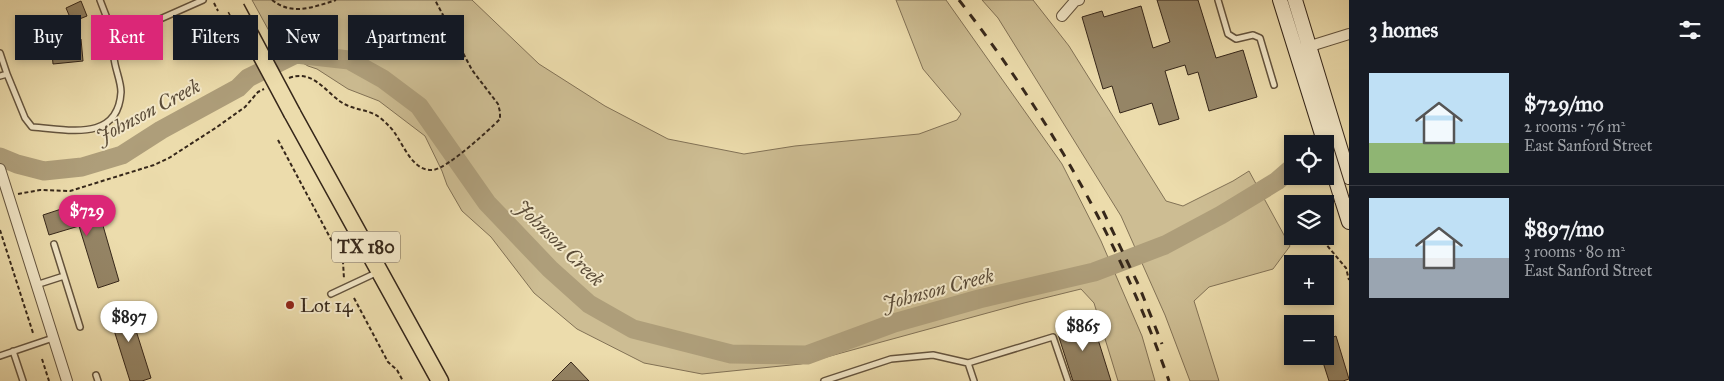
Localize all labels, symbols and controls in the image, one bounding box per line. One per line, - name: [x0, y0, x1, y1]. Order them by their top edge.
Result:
- chip: Buy: [15, 15, 81, 60]
- chip: Rent: [91, 15, 163, 60]
- chip: Filters: [173, 15, 258, 60]
- chip: New: [268, 15, 338, 60]
- chip: Apartment: [348, 15, 464, 60]
- icon: filters: [1676, 16, 1704, 44]
- text: 3 homes: [1369, 17, 1438, 43]
- water label: Johnson Creek: [91, 74, 204, 149]
- text: $729/mo: [1524, 91, 1603, 117]
- icon: home: [1409, 93, 1469, 153]
- text: 2 rooms · 76 m²: [1524, 117, 1625, 136]
- map controls: [1284, 135, 1334, 365]
- button: locate: [1284, 135, 1334, 185]
- text: East Sanford Street: [1524, 136, 1652, 155]
- pin: $729: [57, 194, 117, 237]
- water label: Johnson Creek: [510, 194, 610, 291]
- button: layers: [1284, 195, 1334, 245]
- text: $729: [70, 201, 104, 220]
- text: $897/mo: [1524, 216, 1604, 242]
- icon: home: [1409, 218, 1469, 278]
- road number: TX 180: [332, 232, 400, 262]
- text: 3 rooms · 80 m²: [1524, 242, 1625, 261]
- button: +: [1284, 255, 1334, 305]
- text: East Sanford Street: [1524, 261, 1652, 280]
- water label: Johnson Creek: [879, 263, 996, 316]
- place label: Lot 14: [300, 294, 353, 317]
- marker: Lot 14: [284, 299, 296, 311]
- pin: $897: [99, 300, 159, 343]
- text: $897: [111, 307, 147, 326]
- pin: $865: [1053, 310, 1113, 352]
- button: −: [1284, 315, 1334, 365]
- text: $865: [1066, 316, 1100, 335]

